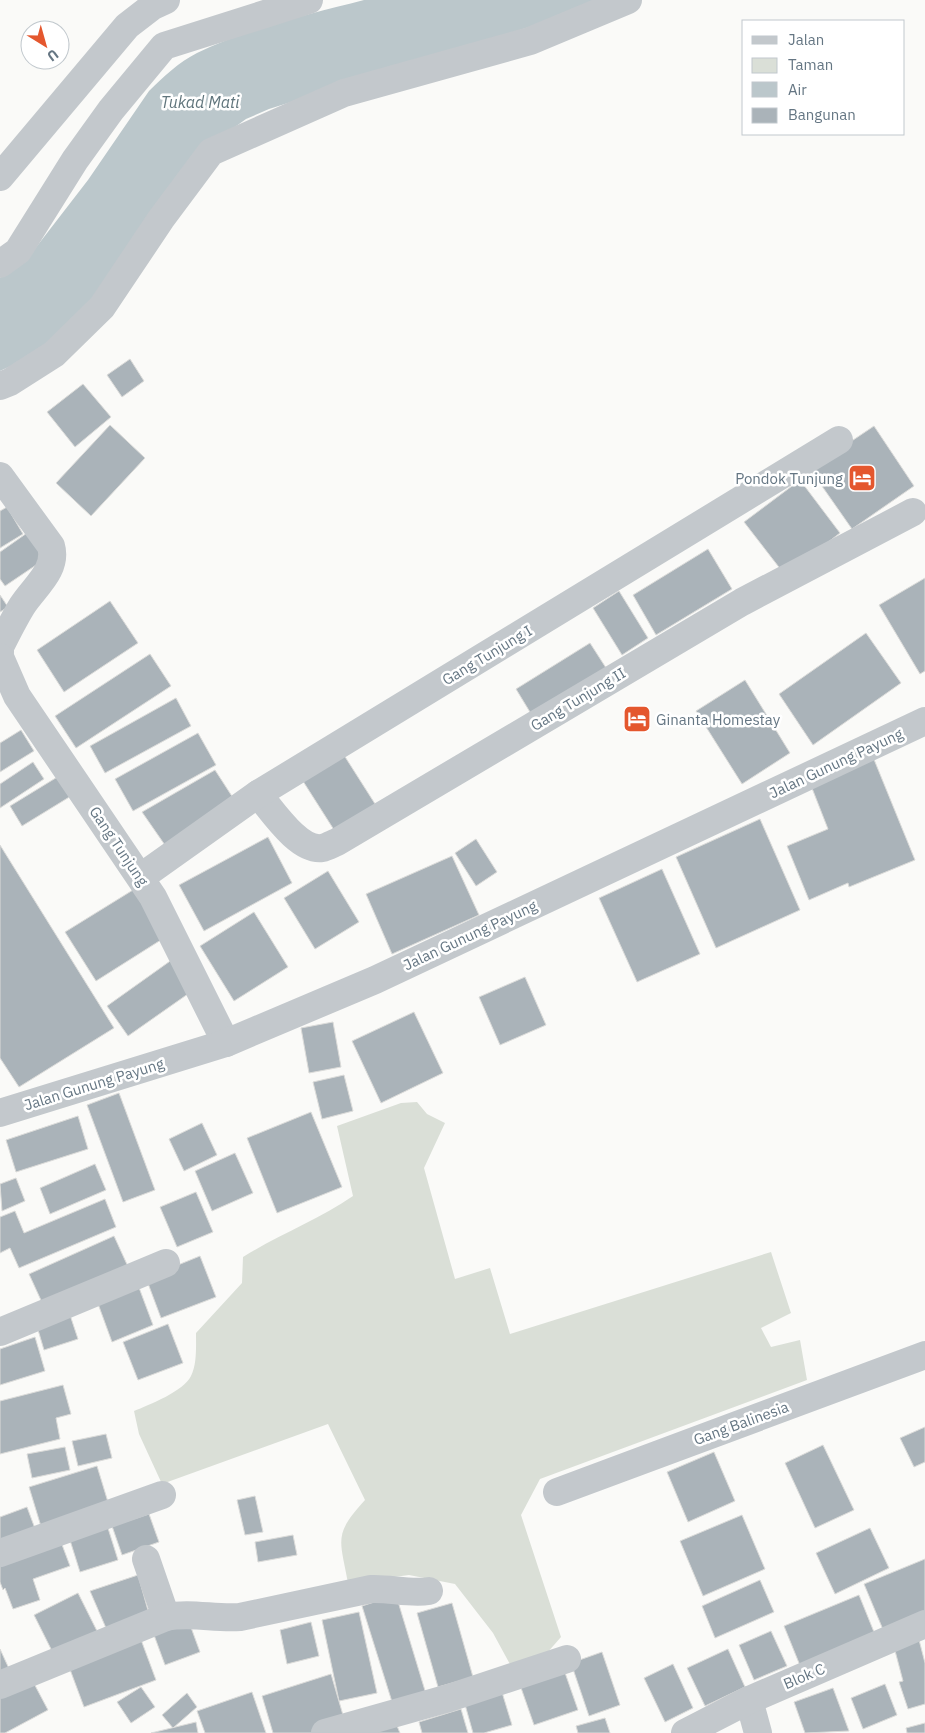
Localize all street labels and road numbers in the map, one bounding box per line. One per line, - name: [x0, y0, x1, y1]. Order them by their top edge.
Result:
- street label: Gang Tunjung I: [439, 621, 535, 689]
- street label: Gang Tunjung II: [527, 663, 629, 735]
- street label: Jalan Gunung Payung: [766, 724, 906, 802]
- street label: Gang Tunjung: [85, 803, 153, 890]
- street label: Jalan Gunung Payung: [400, 896, 540, 974]
- street label: Jalan Gunung Payung: [22, 1054, 166, 1114]
- street label: Gang Balinesia: [691, 1397, 791, 1449]
- street label: Blok C: [780, 1659, 828, 1693]

